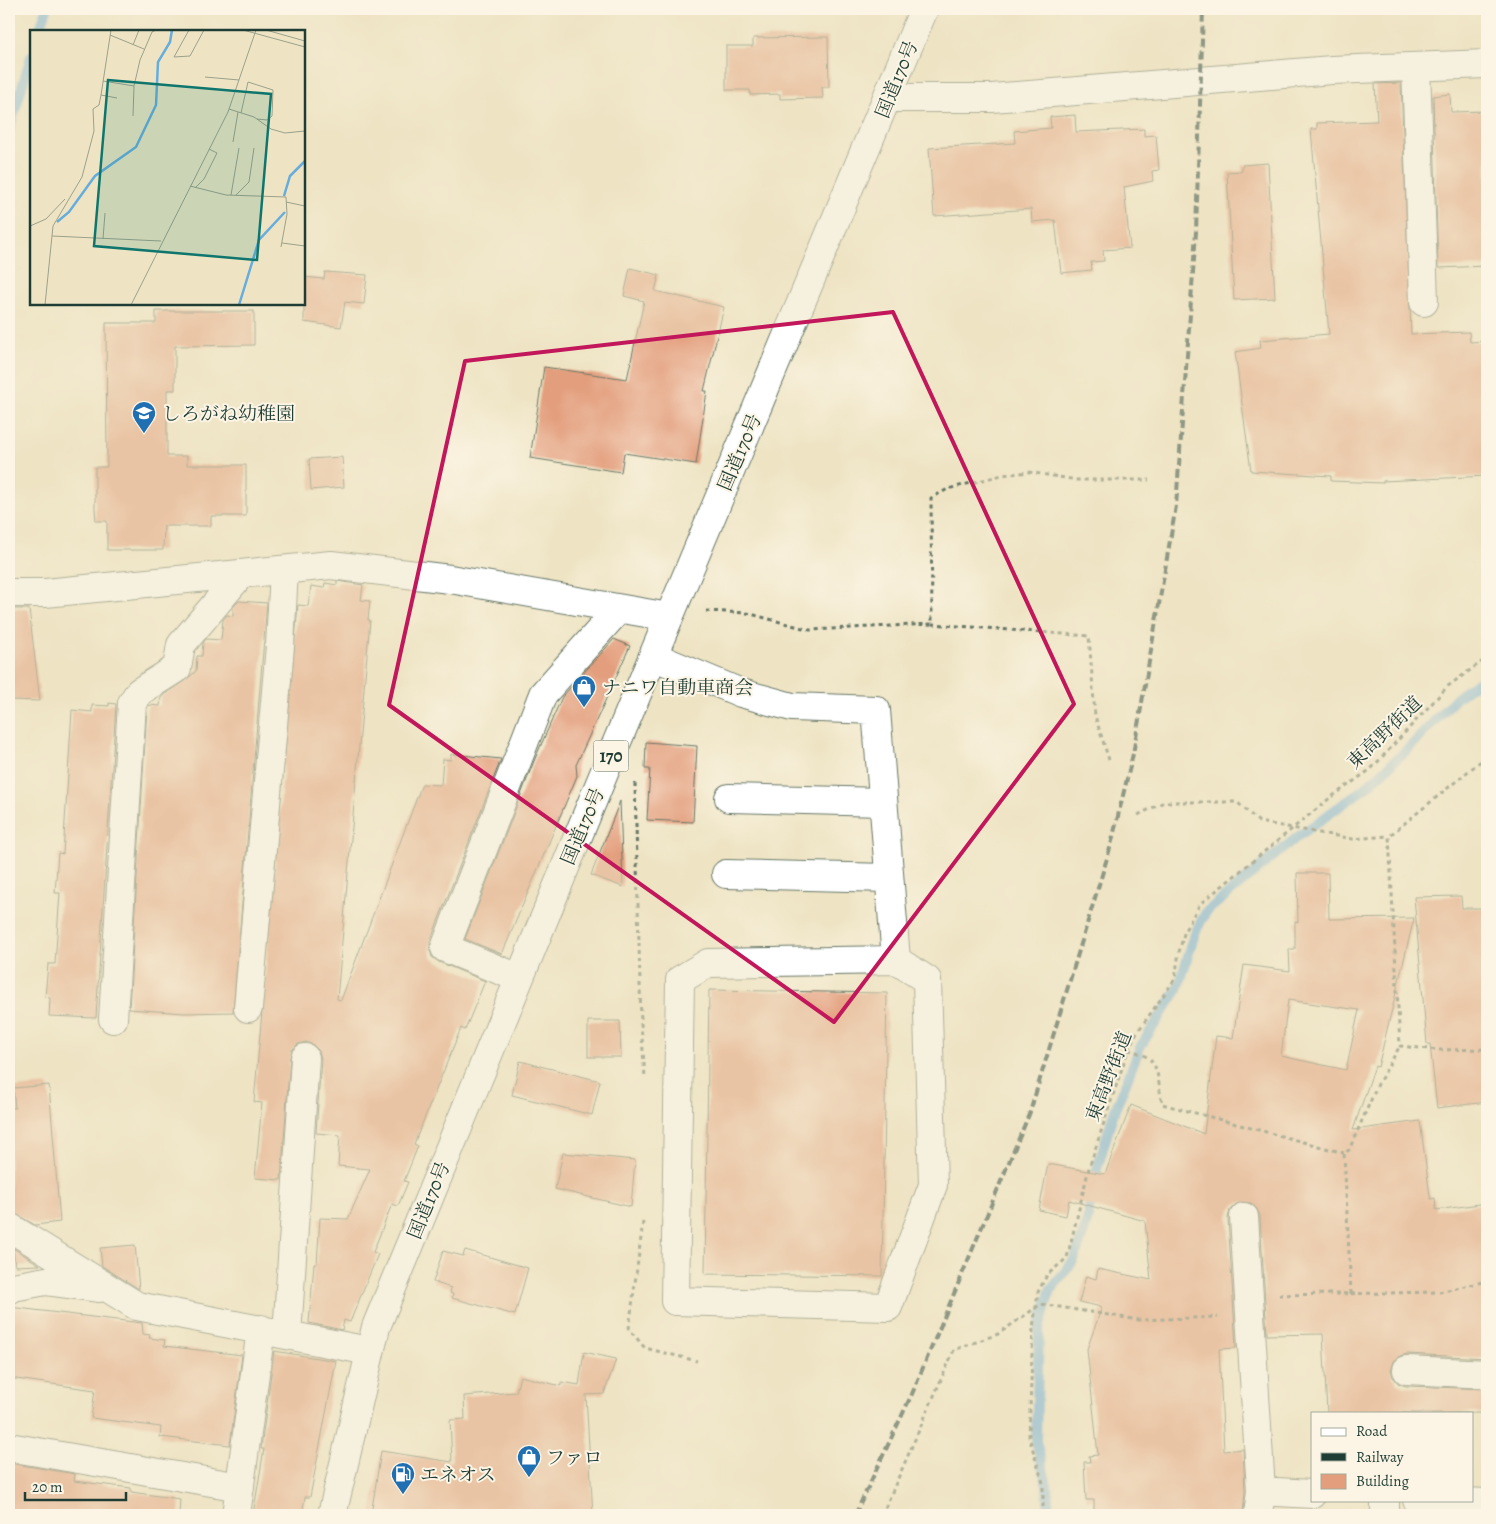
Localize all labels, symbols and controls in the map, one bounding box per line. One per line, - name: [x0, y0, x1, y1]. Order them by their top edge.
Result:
- inset map: [30, 30, 305, 305]
- street label: 国道170号: [870, 37, 924, 122]
- school or university icon: しろがね幼稚園: [131, 400, 157, 434]
- place label: しろがね幼稚園: [162, 401, 295, 427]
- street label: 国道170号: [712, 410, 768, 495]
- shop icon: ナニワ自動車商会: [571, 674, 597, 708]
- place label: ナニワ自動車商会: [602, 675, 753, 701]
- street label: 東高野街道: [1341, 690, 1428, 775]
- road number: 170: [594, 740, 628, 771]
- street label: 国道170号: [555, 784, 611, 869]
- street label: 東高野街道: [1080, 1027, 1138, 1125]
- street label: 国道170号: [402, 1158, 456, 1243]
- legend: [1311, 1412, 1474, 1502]
- text: Road: [1356, 1421, 1388, 1441]
- shop icon: ファロ: [516, 1444, 542, 1478]
- place label: ファロ: [546, 1445, 603, 1471]
- text: Railway: [1356, 1447, 1404, 1467]
- fuel station icon: エネオス: [390, 1461, 416, 1495]
- place label: エネオス: [420, 1462, 496, 1488]
- scale bar: [25, 1469, 126, 1501]
- text: Building: [1356, 1471, 1409, 1491]
- text: 20 m: [32, 1477, 63, 1497]

